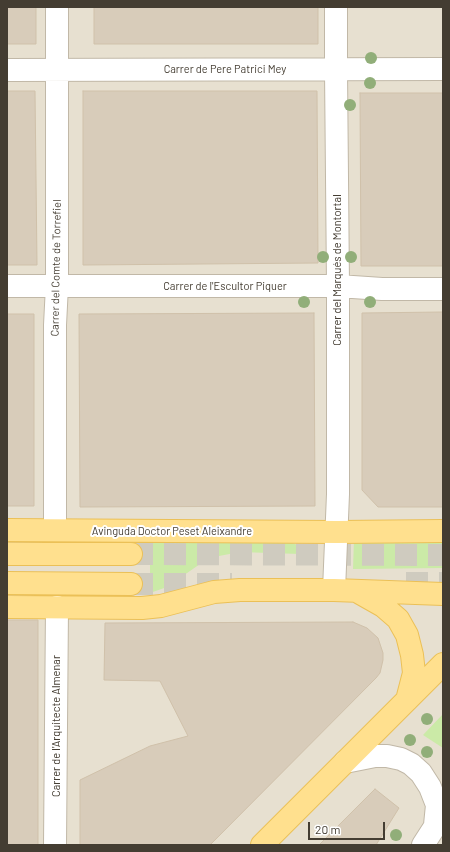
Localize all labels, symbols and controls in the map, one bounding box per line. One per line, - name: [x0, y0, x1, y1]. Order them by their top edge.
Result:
- street label: Carrer de Pere Patrici Mey: [164, 62, 286, 76]
- street label: Carrer del Marqués de Montortal: [330, 194, 344, 346]
- street label: Carrer del Comte de Torrefiel: [48, 199, 64, 337]
- street label: Carrer de l'Escultor Piquer: [163, 279, 287, 293]
- street label: Avinguda Doctor Peset Aleixandre: [92, 524, 252, 538]
- street label: Carrer de l'Arquitecte Almenar: [49, 655, 63, 797]
- scale bar: [310, 814, 387, 840]
- text: 20 m: [315, 822, 341, 836]

